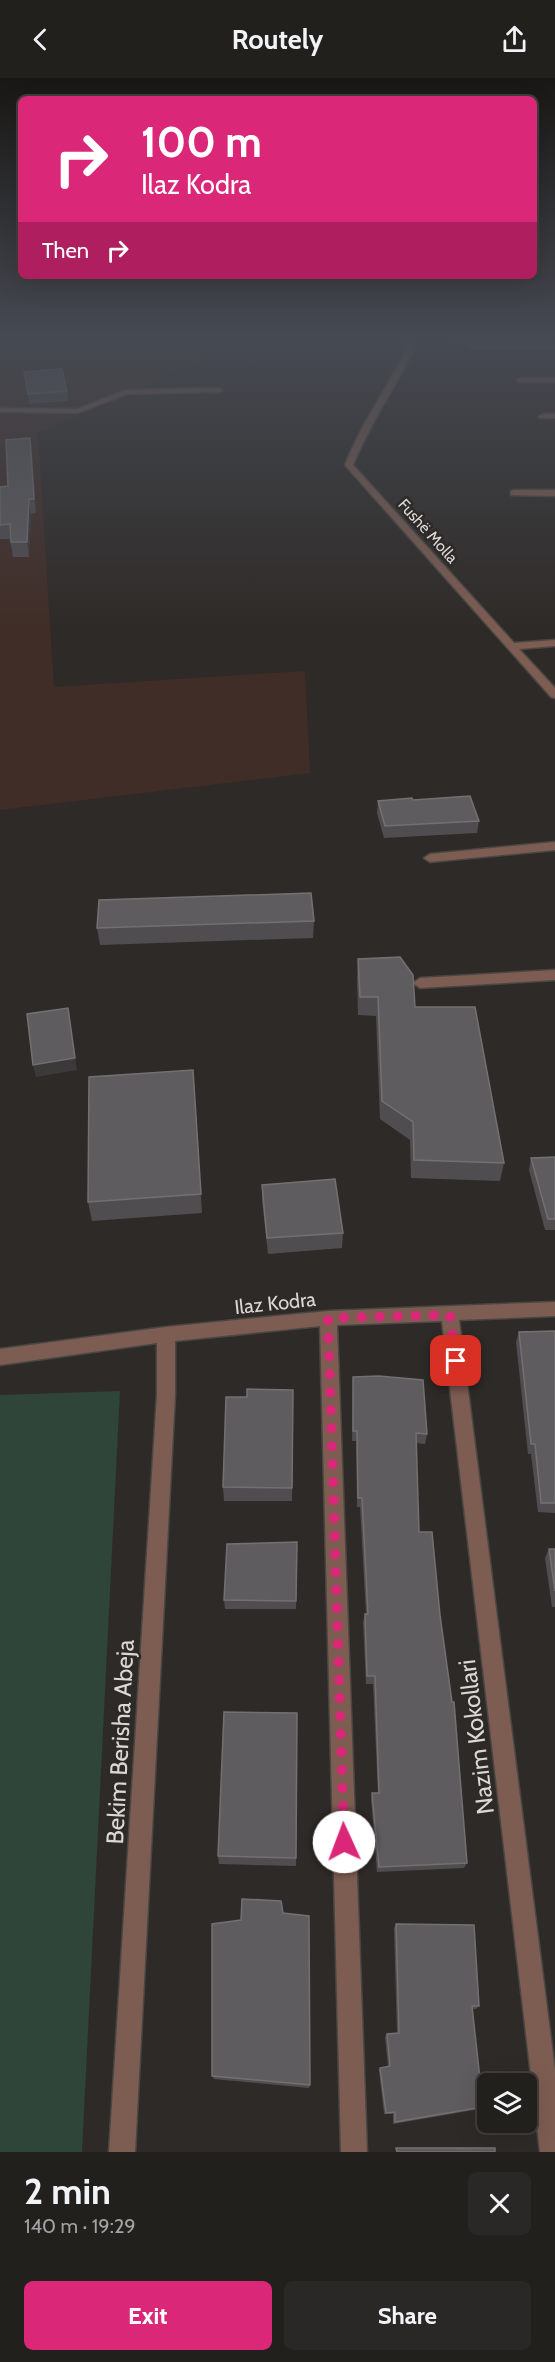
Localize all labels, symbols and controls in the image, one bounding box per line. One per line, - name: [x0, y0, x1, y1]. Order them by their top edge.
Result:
- icon: back: [24, 23, 57, 56]
- text: Routely: [232, 23, 323, 56]
- icon: share: [498, 23, 531, 56]
- text: 100 m: [141, 116, 262, 168]
- icon: right: [42, 120, 120, 198]
- text: Ilaz Kodra: [141, 168, 251, 201]
- icon: right: [101, 234, 134, 267]
- text: Then: [42, 237, 89, 264]
- street label: Fushë Molla: [394, 495, 462, 567]
- street label: Ilaz Kodra: [233, 1287, 317, 1319]
- pin: [430, 1335, 481, 1386]
- icon: arrive: [439, 1344, 472, 1377]
- street label: Bekim Berisha Abeja: [100, 1638, 140, 1845]
- street label: Nazim Kokollari: [452, 1658, 500, 1816]
- position arrow: [312, 1810, 376, 1874]
- map controls: [477, 2073, 537, 2133]
- button: layers: [477, 2073, 537, 2133]
- text: 2 min: [24, 2169, 111, 2213]
- button: close: [468, 2172, 531, 2235]
- text: 140 m · 19:29: [24, 2214, 136, 2238]
- button: Exit: [24, 2281, 272, 2350]
- button: Share: [284, 2281, 531, 2350]

